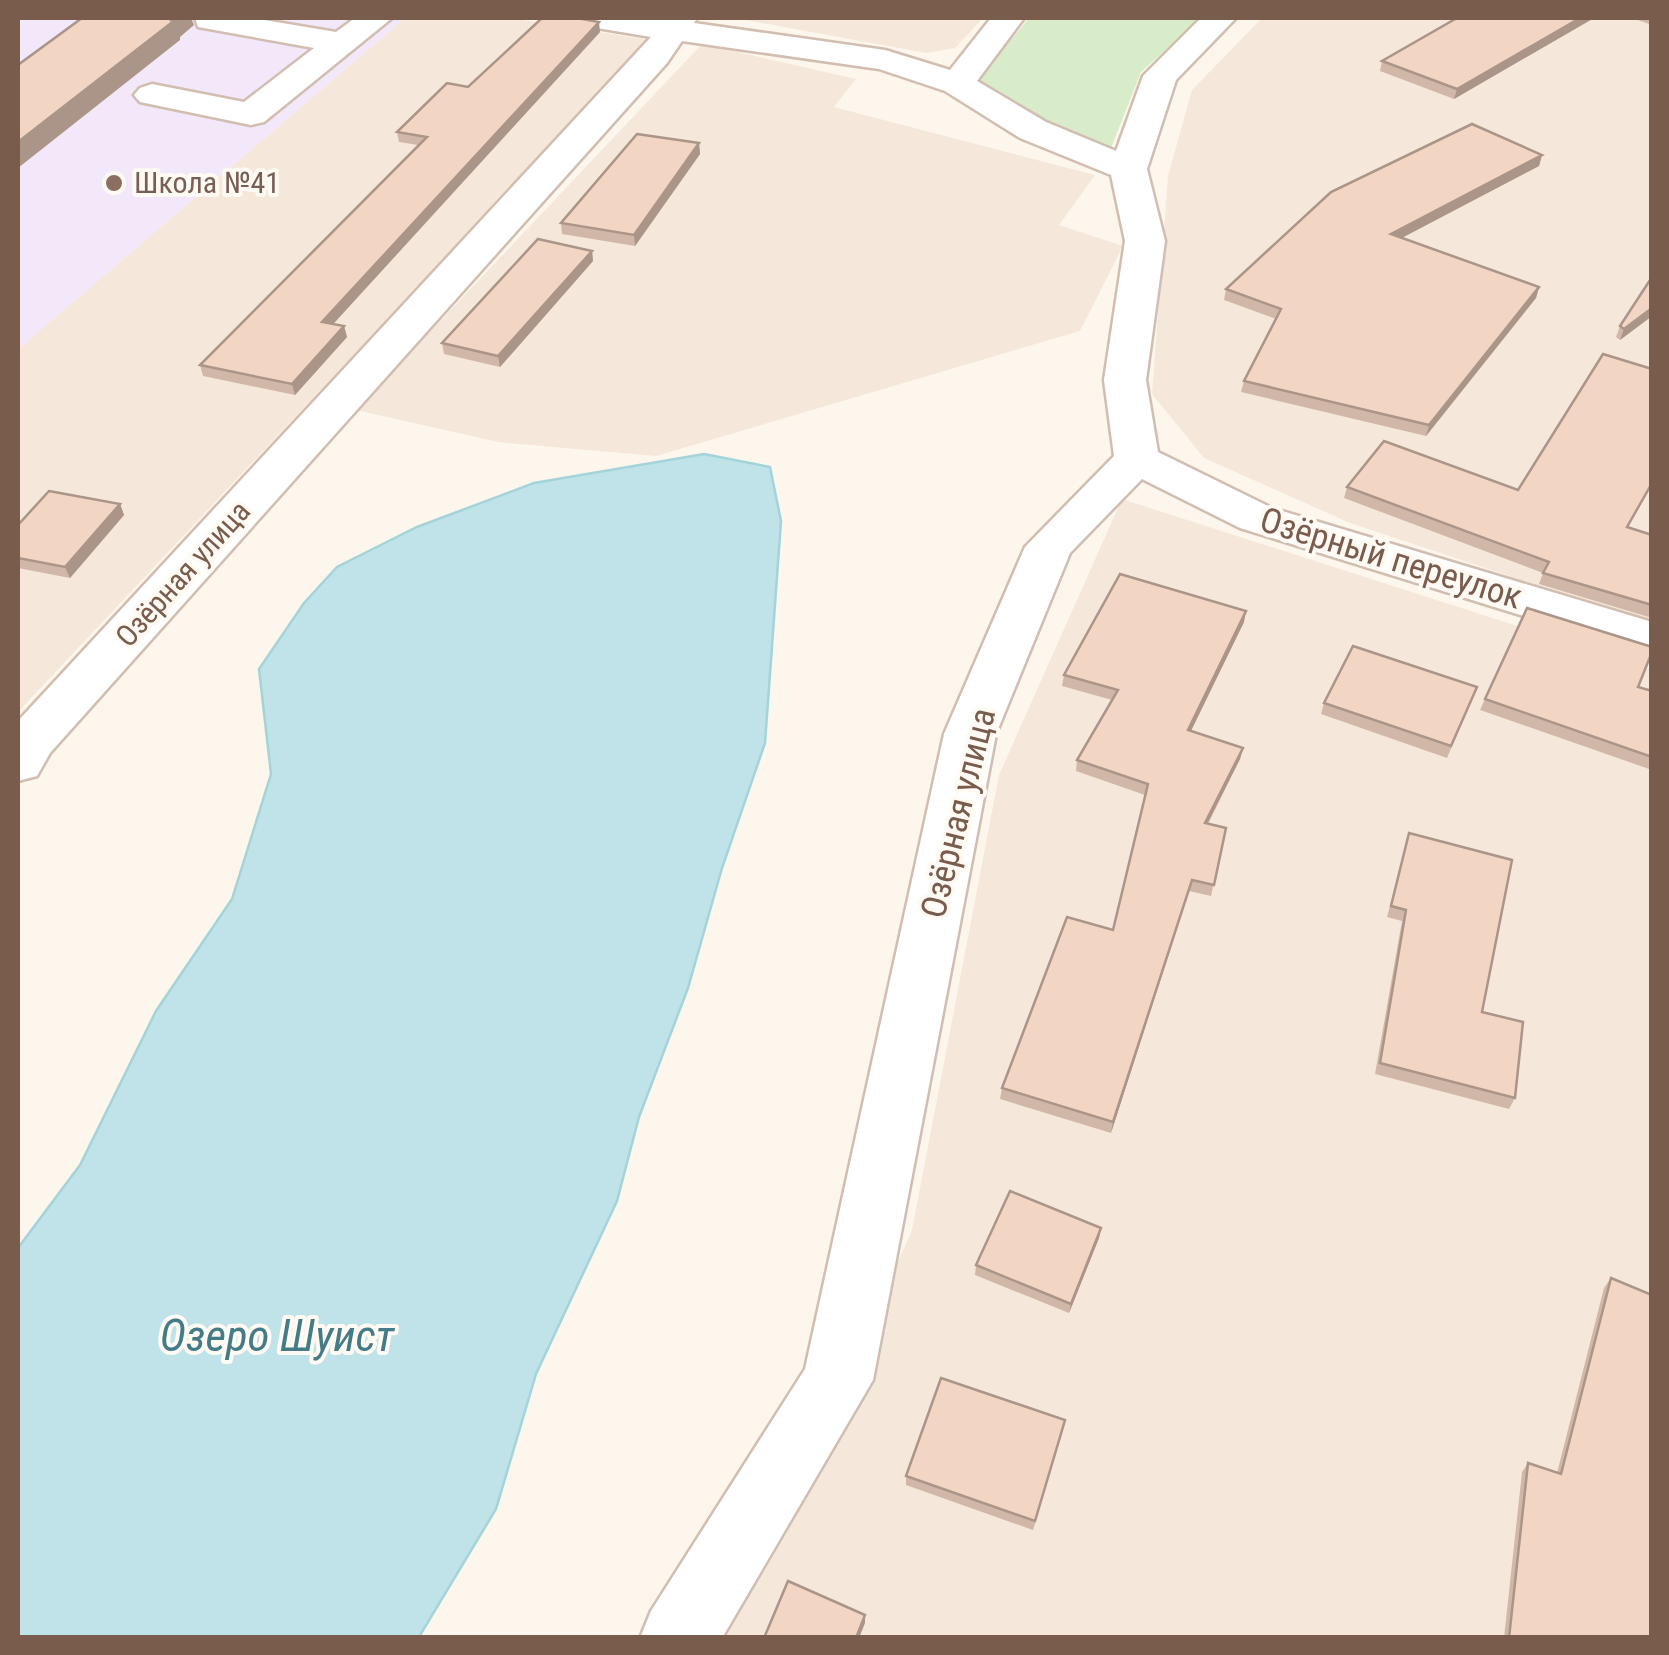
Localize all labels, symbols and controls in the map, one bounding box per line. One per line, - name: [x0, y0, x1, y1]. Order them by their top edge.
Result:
- place label: Школа №41: [134, 165, 280, 200]
- marker: Школа №41: [103, 172, 125, 194]
- street label: Озёрная улица: [108, 494, 257, 654]
- street label: Озёрный переулок: [1255, 499, 1527, 618]
- street label: Озёрная улица: [913, 704, 1004, 922]
- water label: Озеро Шуист: [160, 1309, 396, 1362]

